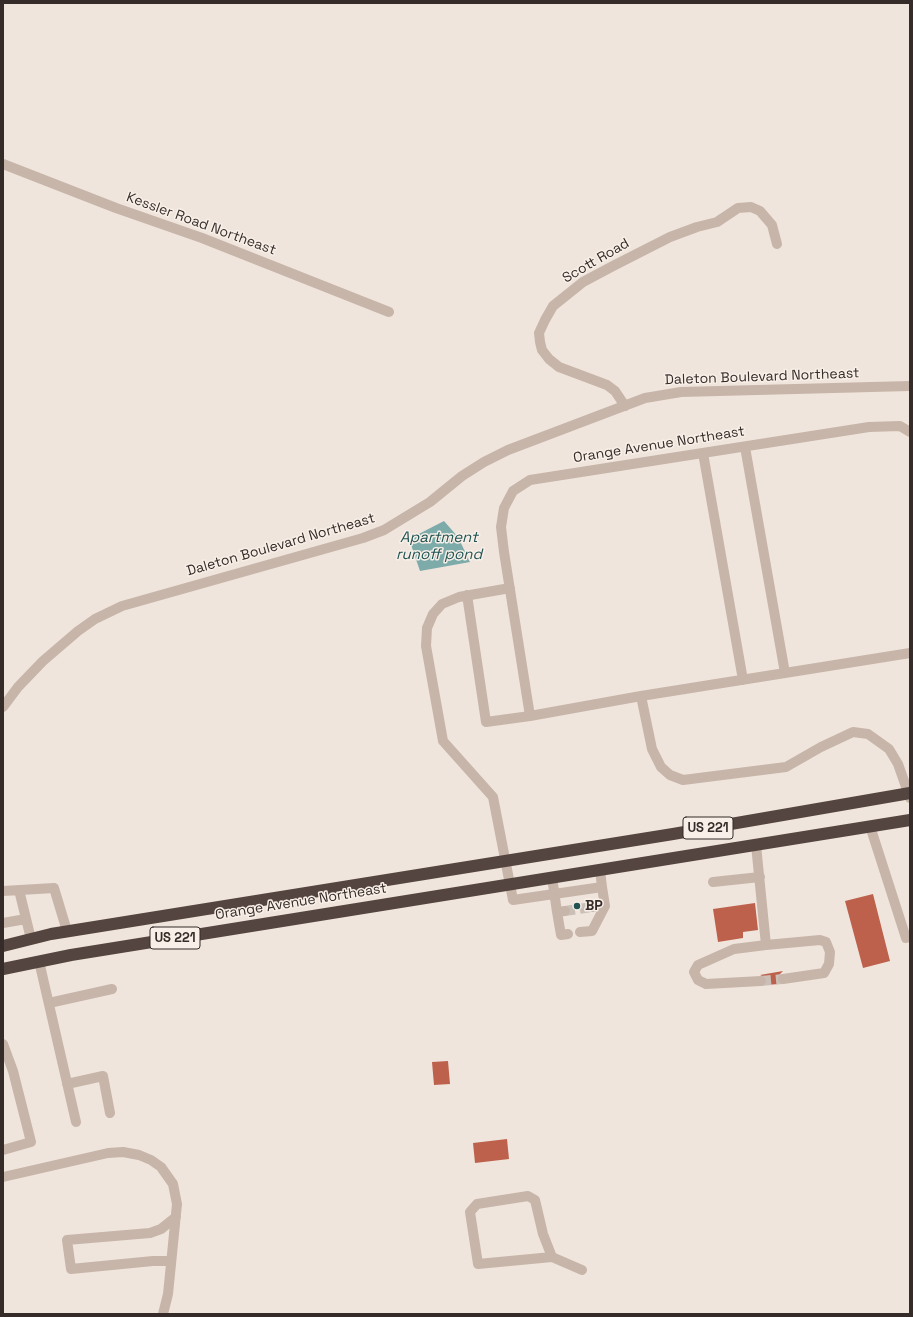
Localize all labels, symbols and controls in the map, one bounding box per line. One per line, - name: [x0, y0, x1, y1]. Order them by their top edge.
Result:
- street label: Kessler Road Northeast: [124, 189, 278, 259]
- street label: Scott Road: [560, 235, 632, 287]
- street label: Daleton Boulevard Northeast: [664, 365, 860, 389]
- street label: Orange Avenue Northeast: [572, 423, 746, 467]
- street label: Daleton Boulevard Northeast: [185, 510, 377, 580]
- water label: Apartment runoff pond: [396, 529, 482, 564]
- road number: US 221: [683, 817, 733, 839]
- street label: Orange Avenue Northeast: [214, 880, 388, 924]
- place label: BP: [585, 898, 603, 914]
- marker: BP: [572, 901, 582, 911]
- road number: US 221: [150, 927, 200, 949]

